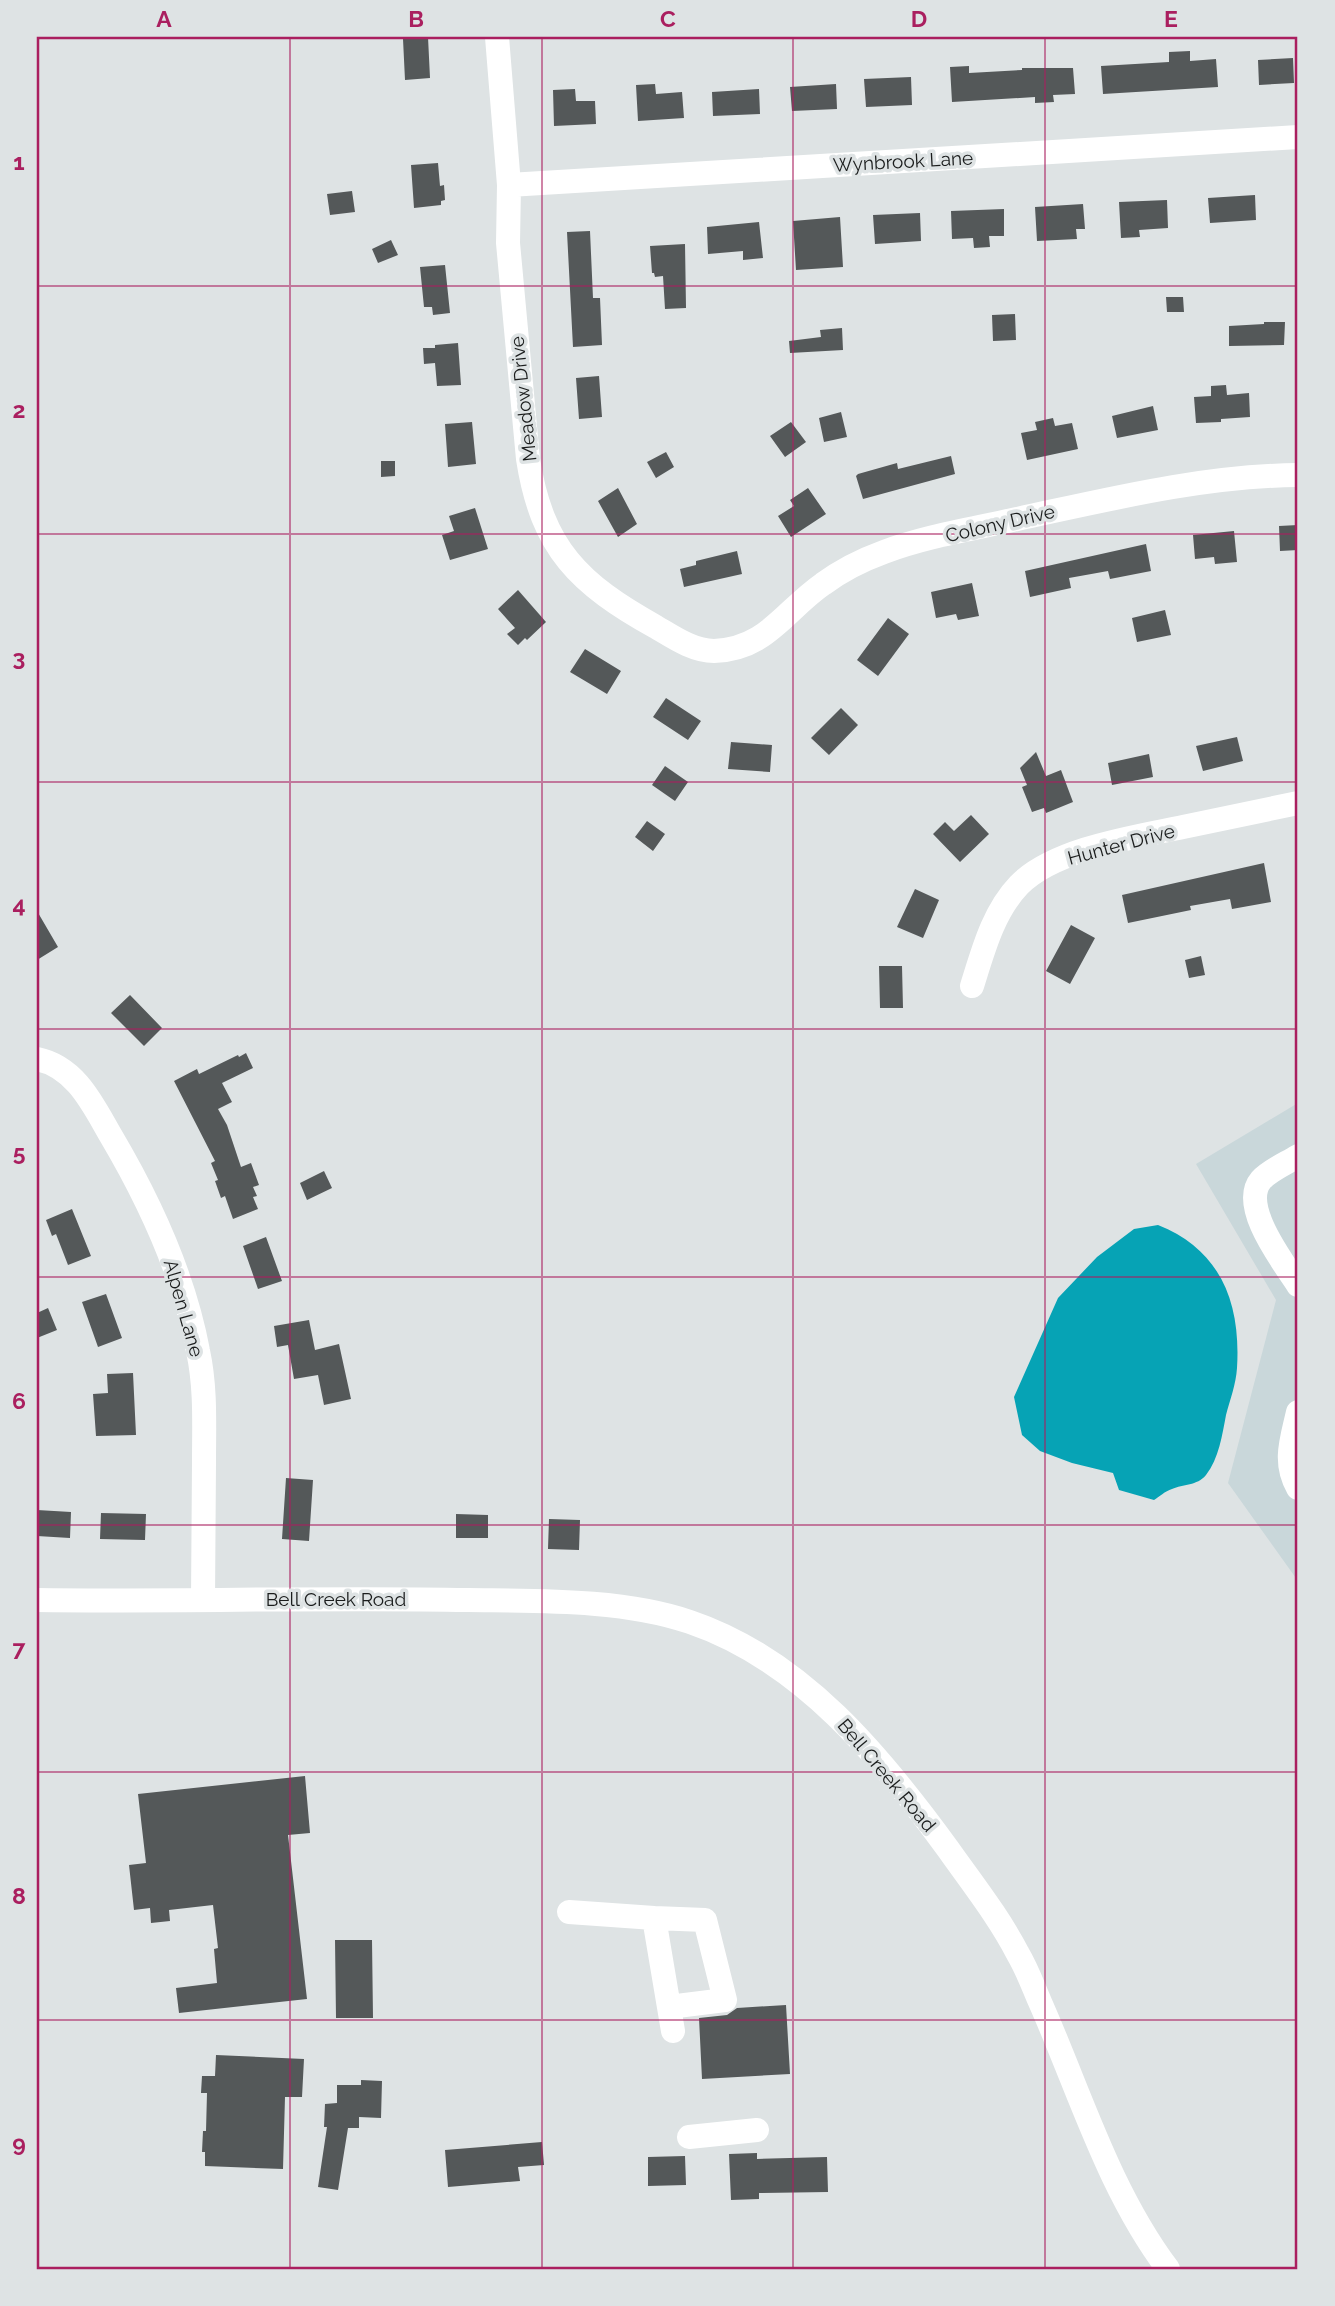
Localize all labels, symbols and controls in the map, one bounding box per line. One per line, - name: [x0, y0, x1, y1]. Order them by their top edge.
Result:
- text: A: [156, 5, 172, 32]
- text: B: [408, 5, 424, 32]
- text: C: [660, 5, 676, 32]
- text: D: [911, 5, 927, 32]
- text: E: [1164, 5, 1178, 32]
- street label: Wynbrook Lane: [832, 146, 974, 176]
- text: 1: [13, 148, 25, 175]
- street label: Meadow Drive: [505, 335, 541, 463]
- text: 2: [13, 396, 25, 423]
- street label: Colony Drive: [943, 500, 1057, 546]
- text: 3: [13, 644, 25, 671]
- street label: Hunter Drive: [1065, 819, 1177, 869]
- text: 4: [12, 891, 26, 918]
- text: 5: [13, 1139, 26, 1166]
- street label: Alpen Lane: [160, 1257, 208, 1359]
- text: 6: [12, 1387, 26, 1414]
- street label: Bell Creek Road: [266, 1588, 406, 1610]
- text: 7: [13, 1634, 26, 1661]
- street label: Bell Creek Road: [833, 1714, 941, 1836]
- text: 8: [12, 1882, 26, 1909]
- text: 9: [12, 2130, 26, 2157]

